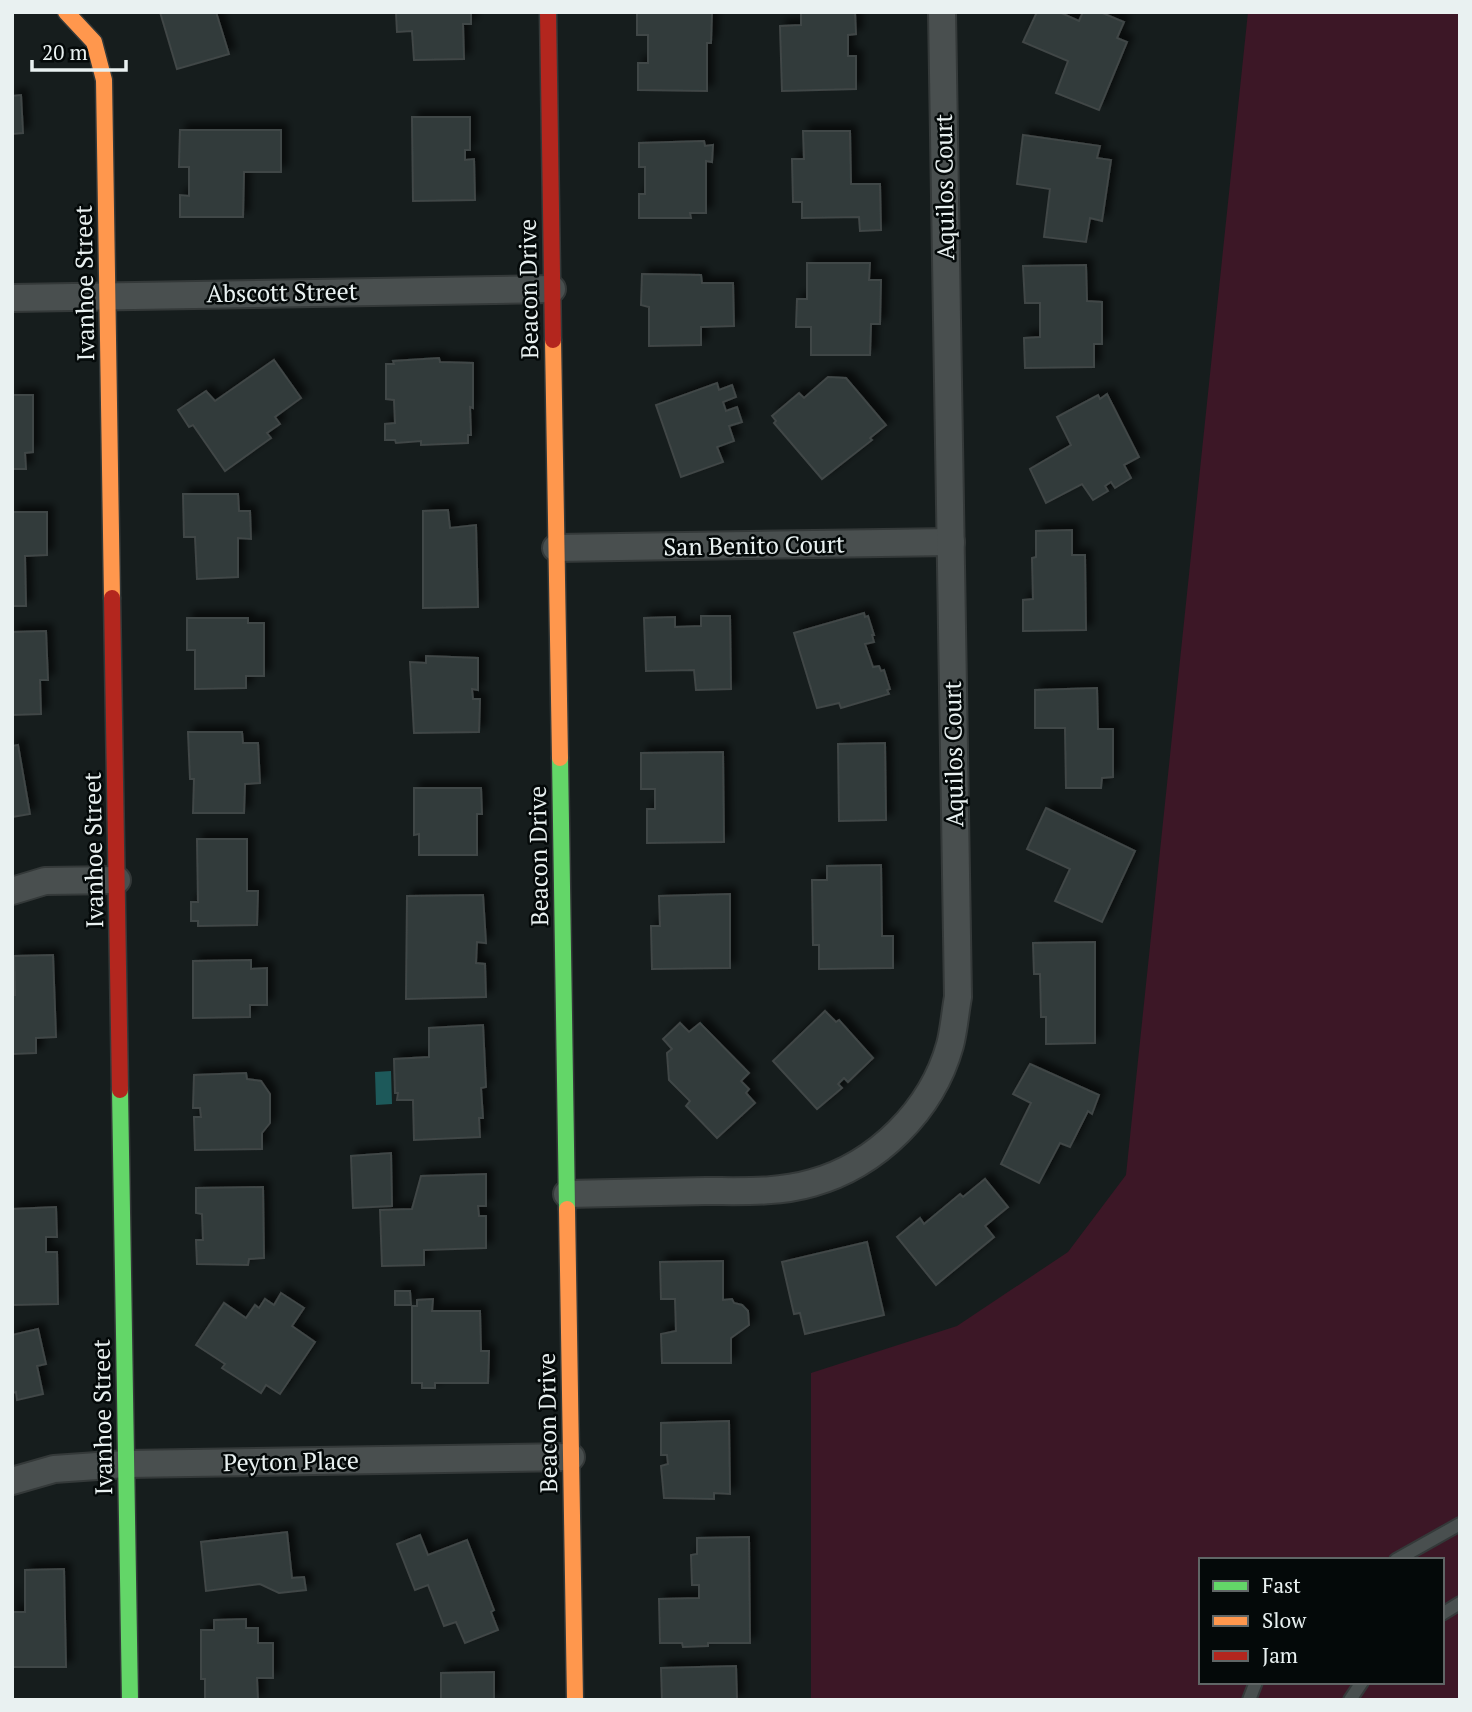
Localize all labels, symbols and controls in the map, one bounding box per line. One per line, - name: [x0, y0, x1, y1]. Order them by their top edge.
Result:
- scale bar: [32, 28, 126, 72]
- text: 20 m: [42, 38, 88, 66]
- street label: Aquilos Court: [927, 113, 961, 261]
- street label: Ivanhoe Street: [67, 205, 101, 361]
- street label: Beacon Drive: [511, 219, 545, 359]
- street label: Abscott Street: [206, 275, 358, 309]
- street label: San Benito Court: [663, 527, 845, 563]
- street label: Aquilos Court: [936, 680, 970, 828]
- street label: Ivanhoe Street: [76, 772, 110, 928]
- street label: Beacon Drive: [521, 786, 555, 926]
- street label: Ivanhoe Street: [85, 1339, 119, 1495]
- street label: Beacon Drive: [530, 1353, 564, 1493]
- street label: Peyton Place: [223, 1444, 359, 1478]
- legend: [1199, 1558, 1444, 1684]
- text: Fast: [1262, 1571, 1301, 1599]
- text: Slow: [1262, 1606, 1307, 1634]
- text: Jam: [1262, 1641, 1298, 1669]

